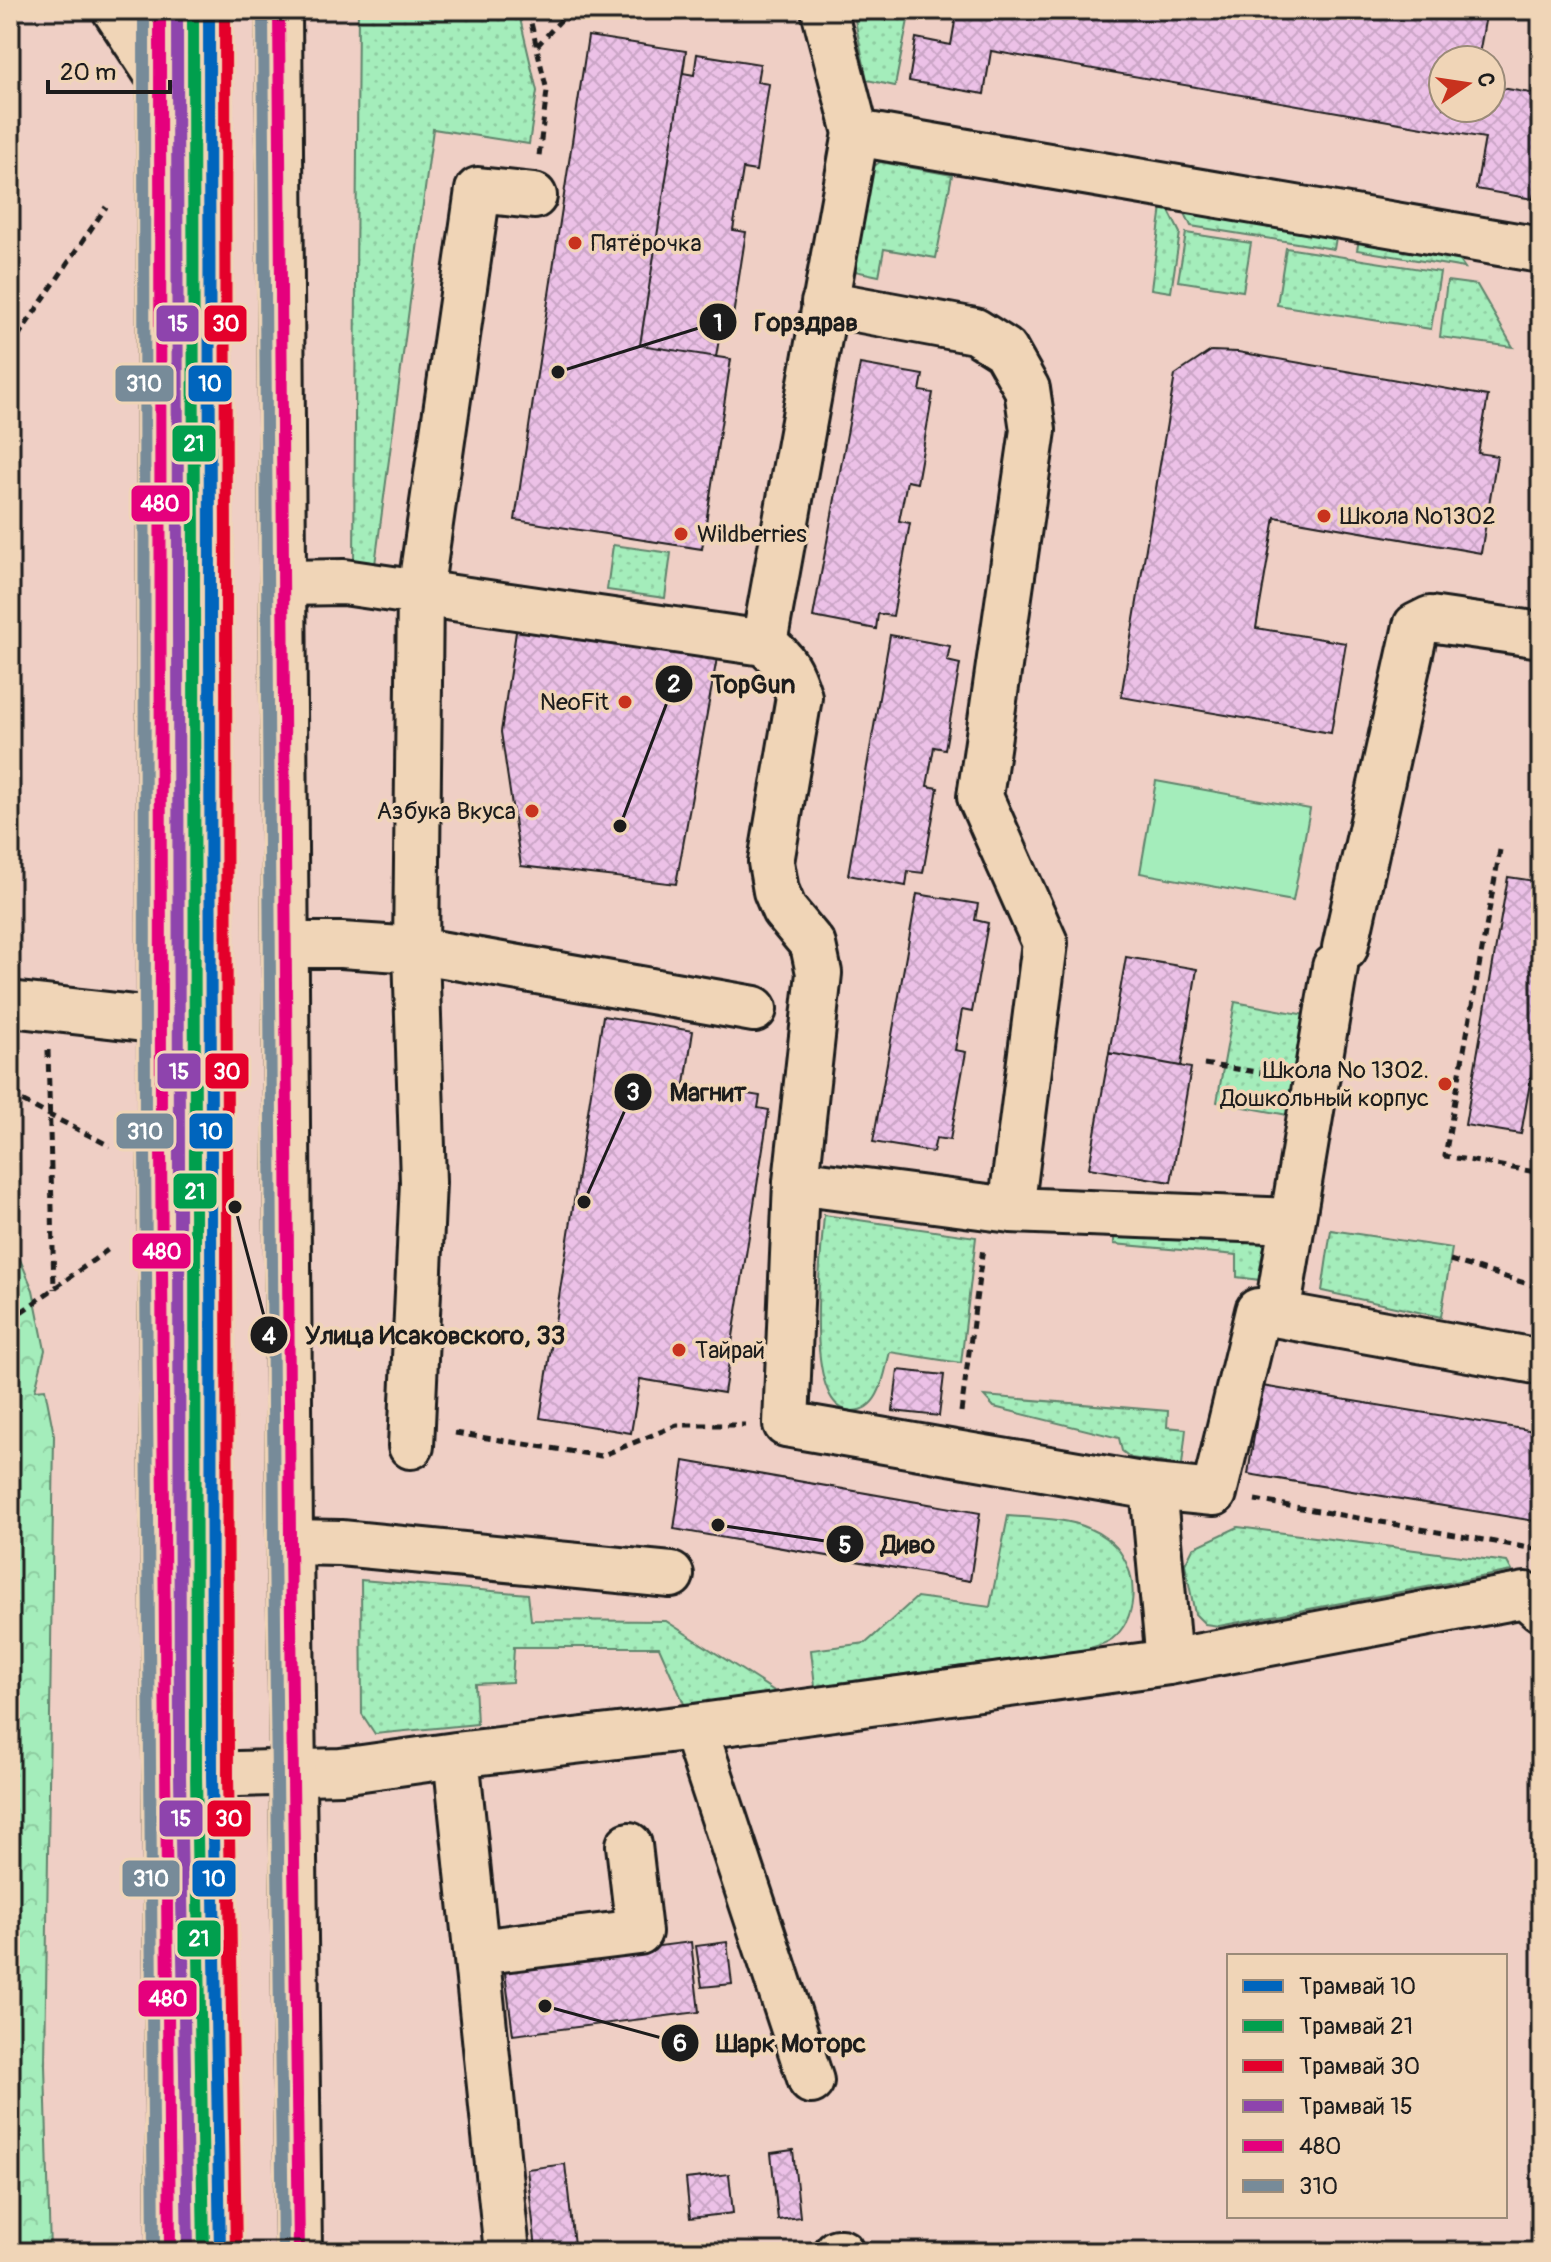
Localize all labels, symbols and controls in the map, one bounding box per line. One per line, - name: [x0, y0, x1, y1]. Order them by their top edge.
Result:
- scale bar: [48, 44, 170, 94]
- north arrow: [1427, 44, 1507, 124]
- text: 20 m: [60, 58, 116, 87]
- text: С: [1470, 70, 1501, 90]
- place label: Пятёрочка: [591, 229, 702, 258]
- marker: Пятёрочка: [566, 234, 584, 252]
- callout: Горздрав: [698, 297, 874, 347]
- line badge: 15: [155, 304, 200, 343]
- line badge: 30: [203, 304, 248, 343]
- text: Горздрав: [754, 307, 858, 339]
- text: 1: [713, 309, 723, 338]
- text: 15: [168, 310, 188, 338]
- text: 30: [212, 310, 240, 338]
- line badge: 310: [114, 364, 175, 403]
- line badge: 10: [187, 364, 233, 403]
- text: 310: [126, 370, 162, 398]
- text: 10: [198, 370, 222, 398]
- line badge: 21: [171, 424, 217, 463]
- text: 21: [184, 430, 204, 458]
- line badge: 480: [130, 484, 191, 523]
- text: 480: [141, 490, 179, 518]
- place label: Школа №1302: [1340, 502, 1496, 531]
- marker: Школа №1302: [1315, 507, 1333, 525]
- place label: Wildberries: [697, 520, 807, 549]
- marker: Wildberries: [672, 525, 690, 543]
- callout: TopGun: [654, 659, 811, 709]
- text: TopGun: [710, 669, 796, 701]
- text: 2: [667, 670, 681, 699]
- place label: NeoFit: [540, 688, 609, 717]
- marker: NeoFit: [616, 693, 634, 711]
- place label: Азбука Вкуса: [377, 797, 516, 826]
- marker: Азбука Вкуса: [523, 802, 541, 820]
- line badge: 15: [156, 1052, 202, 1090]
- line badge: 30: [204, 1052, 250, 1090]
- place label: Школа № 1302. Дошкольный корпус: [1219, 1056, 1429, 1113]
- text: 15: [169, 1058, 189, 1086]
- text: 30: [213, 1058, 241, 1086]
- callout: Магнит: [613, 1067, 762, 1117]
- marker: Школа № 1302. Дошкольный корпус: [1436, 1075, 1454, 1093]
- text: Магнит: [669, 1077, 748, 1109]
- text: 3: [626, 1078, 640, 1107]
- line badge: 310: [115, 1112, 175, 1150]
- line badge: 10: [188, 1112, 234, 1150]
- text: 310: [127, 1118, 163, 1146]
- text: 10: [199, 1118, 223, 1146]
- line badge: 21: [172, 1172, 218, 1210]
- text: 21: [185, 1178, 205, 1206]
- line badge: 480: [131, 1232, 192, 1270]
- text: 480: [143, 1238, 181, 1266]
- callout: Улица Исаковского, 33: [249, 1310, 582, 1360]
- text: Улица Исаковского, 33: [305, 1320, 565, 1352]
- text: 4: [262, 1322, 276, 1351]
- place label: Тайрай: [695, 1336, 765, 1365]
- marker: Тайрай: [670, 1341, 688, 1359]
- callout: Диво: [825, 1519, 951, 1569]
- text: Диво: [879, 1529, 935, 1561]
- text: 5: [838, 1531, 852, 1560]
- line badge: 15: [158, 1799, 204, 1838]
- line badge: 30: [206, 1799, 252, 1838]
- text: 15: [171, 1805, 191, 1833]
- text: 30: [215, 1805, 243, 1833]
- line badge: 310: [121, 1859, 181, 1898]
- line badge: 10: [191, 1859, 237, 1898]
- text: 310: [133, 1865, 169, 1893]
- text: 10: [202, 1865, 226, 1893]
- line badge: 21: [176, 1919, 222, 1958]
- text: 21: [189, 1925, 209, 1953]
- legend: [1227, 1954, 1507, 2218]
- text: Трамвай 10: [1299, 1972, 1416, 2001]
- line badge: 480: [137, 1979, 198, 2018]
- text: 480: [149, 1985, 187, 2013]
- text: Трамвай 21: [1299, 2012, 1413, 2041]
- callout: Шарк Моторс: [660, 2018, 882, 2068]
- text: Шарк Моторс: [715, 2028, 866, 2060]
- text: 6: [673, 2029, 687, 2058]
- text: Трамвай 30: [1299, 2052, 1420, 2081]
- text: Трамвай 15: [1299, 2092, 1413, 2121]
- text: 480: [1299, 2132, 1341, 2161]
- text: 310: [1299, 2172, 1338, 2201]

